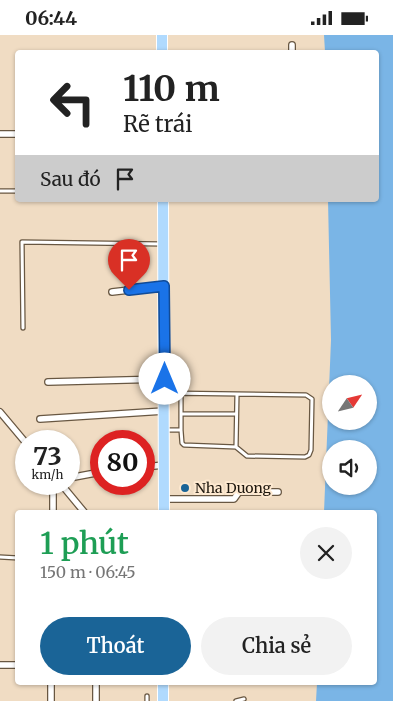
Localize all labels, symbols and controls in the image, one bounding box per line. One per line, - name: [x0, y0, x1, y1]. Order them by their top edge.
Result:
- text: 06:44: [25, 6, 77, 30]
- text: 110 m: [123, 67, 220, 111]
- icon: left: [40, 70, 105, 135]
- text: Rẽ trái: [123, 110, 192, 138]
- icon: arrive: [111, 165, 139, 193]
- text: Sau đó: [40, 167, 101, 191]
- pin: [108, 239, 150, 290]
- icon: arrive: [115, 246, 143, 274]
- position arrow: [138, 352, 190, 404]
- north arrow: [322, 375, 378, 430]
- map controls: [322, 375, 377, 495]
- speed limit sign: 80: [90, 430, 155, 495]
- text: 73: [33, 440, 62, 472]
- button: sound: [322, 440, 377, 495]
- text: km/h: [32, 467, 63, 482]
- place label: Nha Duong: [195, 479, 272, 497]
- marker: Nha Duong: [179, 482, 191, 494]
- text: 1 phút: [40, 524, 129, 562]
- button: close: [300, 527, 352, 579]
- text: 150 m · 06:45: [40, 562, 136, 582]
- button: Thoát: [40, 617, 191, 675]
- button: Chia sẻ: [201, 617, 352, 675]

